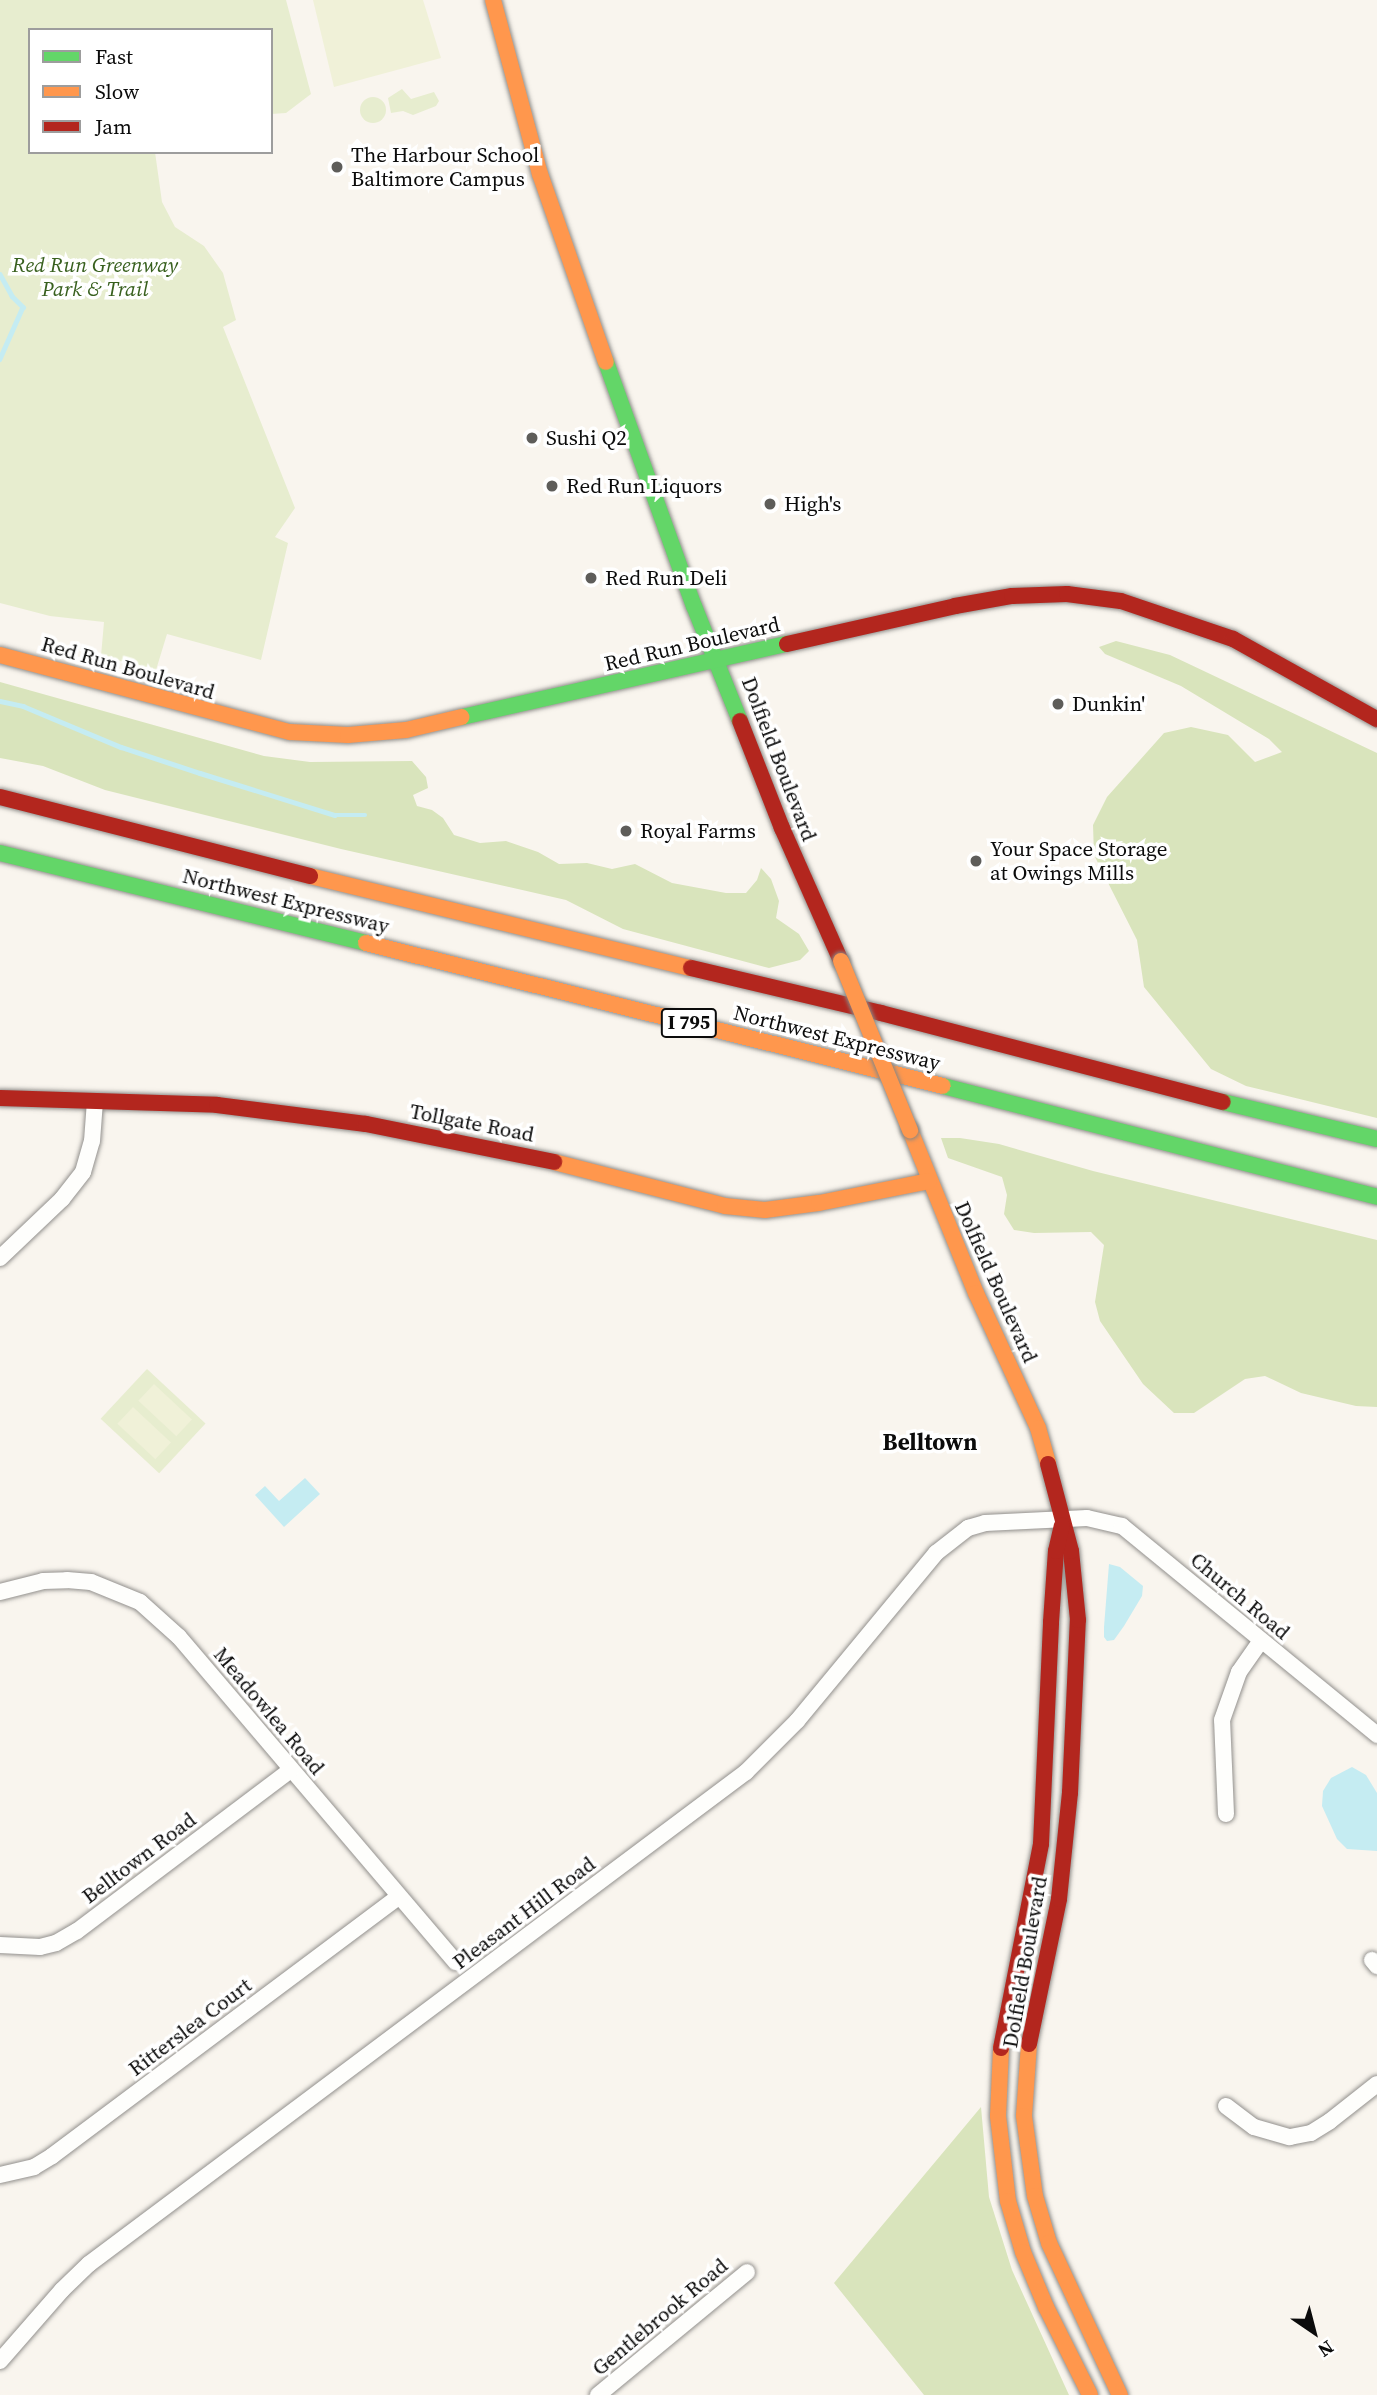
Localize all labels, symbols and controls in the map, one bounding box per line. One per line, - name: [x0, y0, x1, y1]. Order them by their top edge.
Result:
- legend: [28, 28, 273, 154]
- text: Fast: [95, 42, 133, 71]
- text: Slow: [95, 77, 139, 106]
- text: Jam: [95, 112, 132, 141]
- place label: The Harbour School Baltimore Campus: [351, 142, 539, 192]
- marker: The Harbour School Baltimore Campus: [329, 159, 345, 175]
- park label: Red Run Greenway Park & Trail: [12, 252, 178, 302]
- place label: Sushi Q2: [546, 425, 627, 451]
- marker: Sushi Q2: [524, 430, 540, 446]
- place label: Red Run Liquors: [566, 473, 722, 499]
- marker: Red Run Liquors: [544, 478, 560, 494]
- place label: High's: [784, 491, 841, 517]
- marker: High's: [762, 496, 778, 512]
- place label: Red Run Deli: [605, 565, 727, 591]
- marker: Red Run Deli: [583, 570, 599, 586]
- street label: Red Run Boulevard: [602, 612, 782, 676]
- street label: Red Run Boulevard: [38, 631, 218, 705]
- street label: Dolfield Boulevard: [736, 673, 822, 845]
- place label: Dunkin': [1072, 691, 1145, 717]
- marker: Dunkin': [1050, 696, 1066, 712]
- place label: Royal Farms: [640, 818, 756, 844]
- marker: Royal Farms: [618, 823, 634, 839]
- place label: Your Space Storage at Owings Mills: [990, 836, 1167, 886]
- marker: Your Space Storage at Owings Mills: [968, 853, 984, 869]
- street label: Northwest Expressway: [180, 863, 392, 939]
- street label: Northwest Expressway: [731, 1000, 943, 1076]
- road number: I 795: [659, 1007, 719, 1038]
- street label: Tollgate Road: [408, 1099, 536, 1147]
- street label: Dolfield Boulevard: [949, 1198, 1043, 1366]
- district label: Belltown: [883, 1428, 977, 1456]
- street label: Church Road: [1185, 1547, 1295, 1645]
- street label: Meadowlea Road: [208, 1642, 330, 1780]
- street label: Belltown Road: [77, 1807, 201, 1909]
- street label: Pleasant Hill Road: [448, 1851, 600, 1975]
- street label: Dolfield Boulevard: [998, 1874, 1052, 2050]
- street label: Ritterslea Court: [124, 1973, 256, 2081]
- street label: Gentlebrook Road: [587, 2253, 733, 2381]
- north arrow: [1279, 2297, 1349, 2367]
- text: N: [1313, 2335, 1339, 2364]

